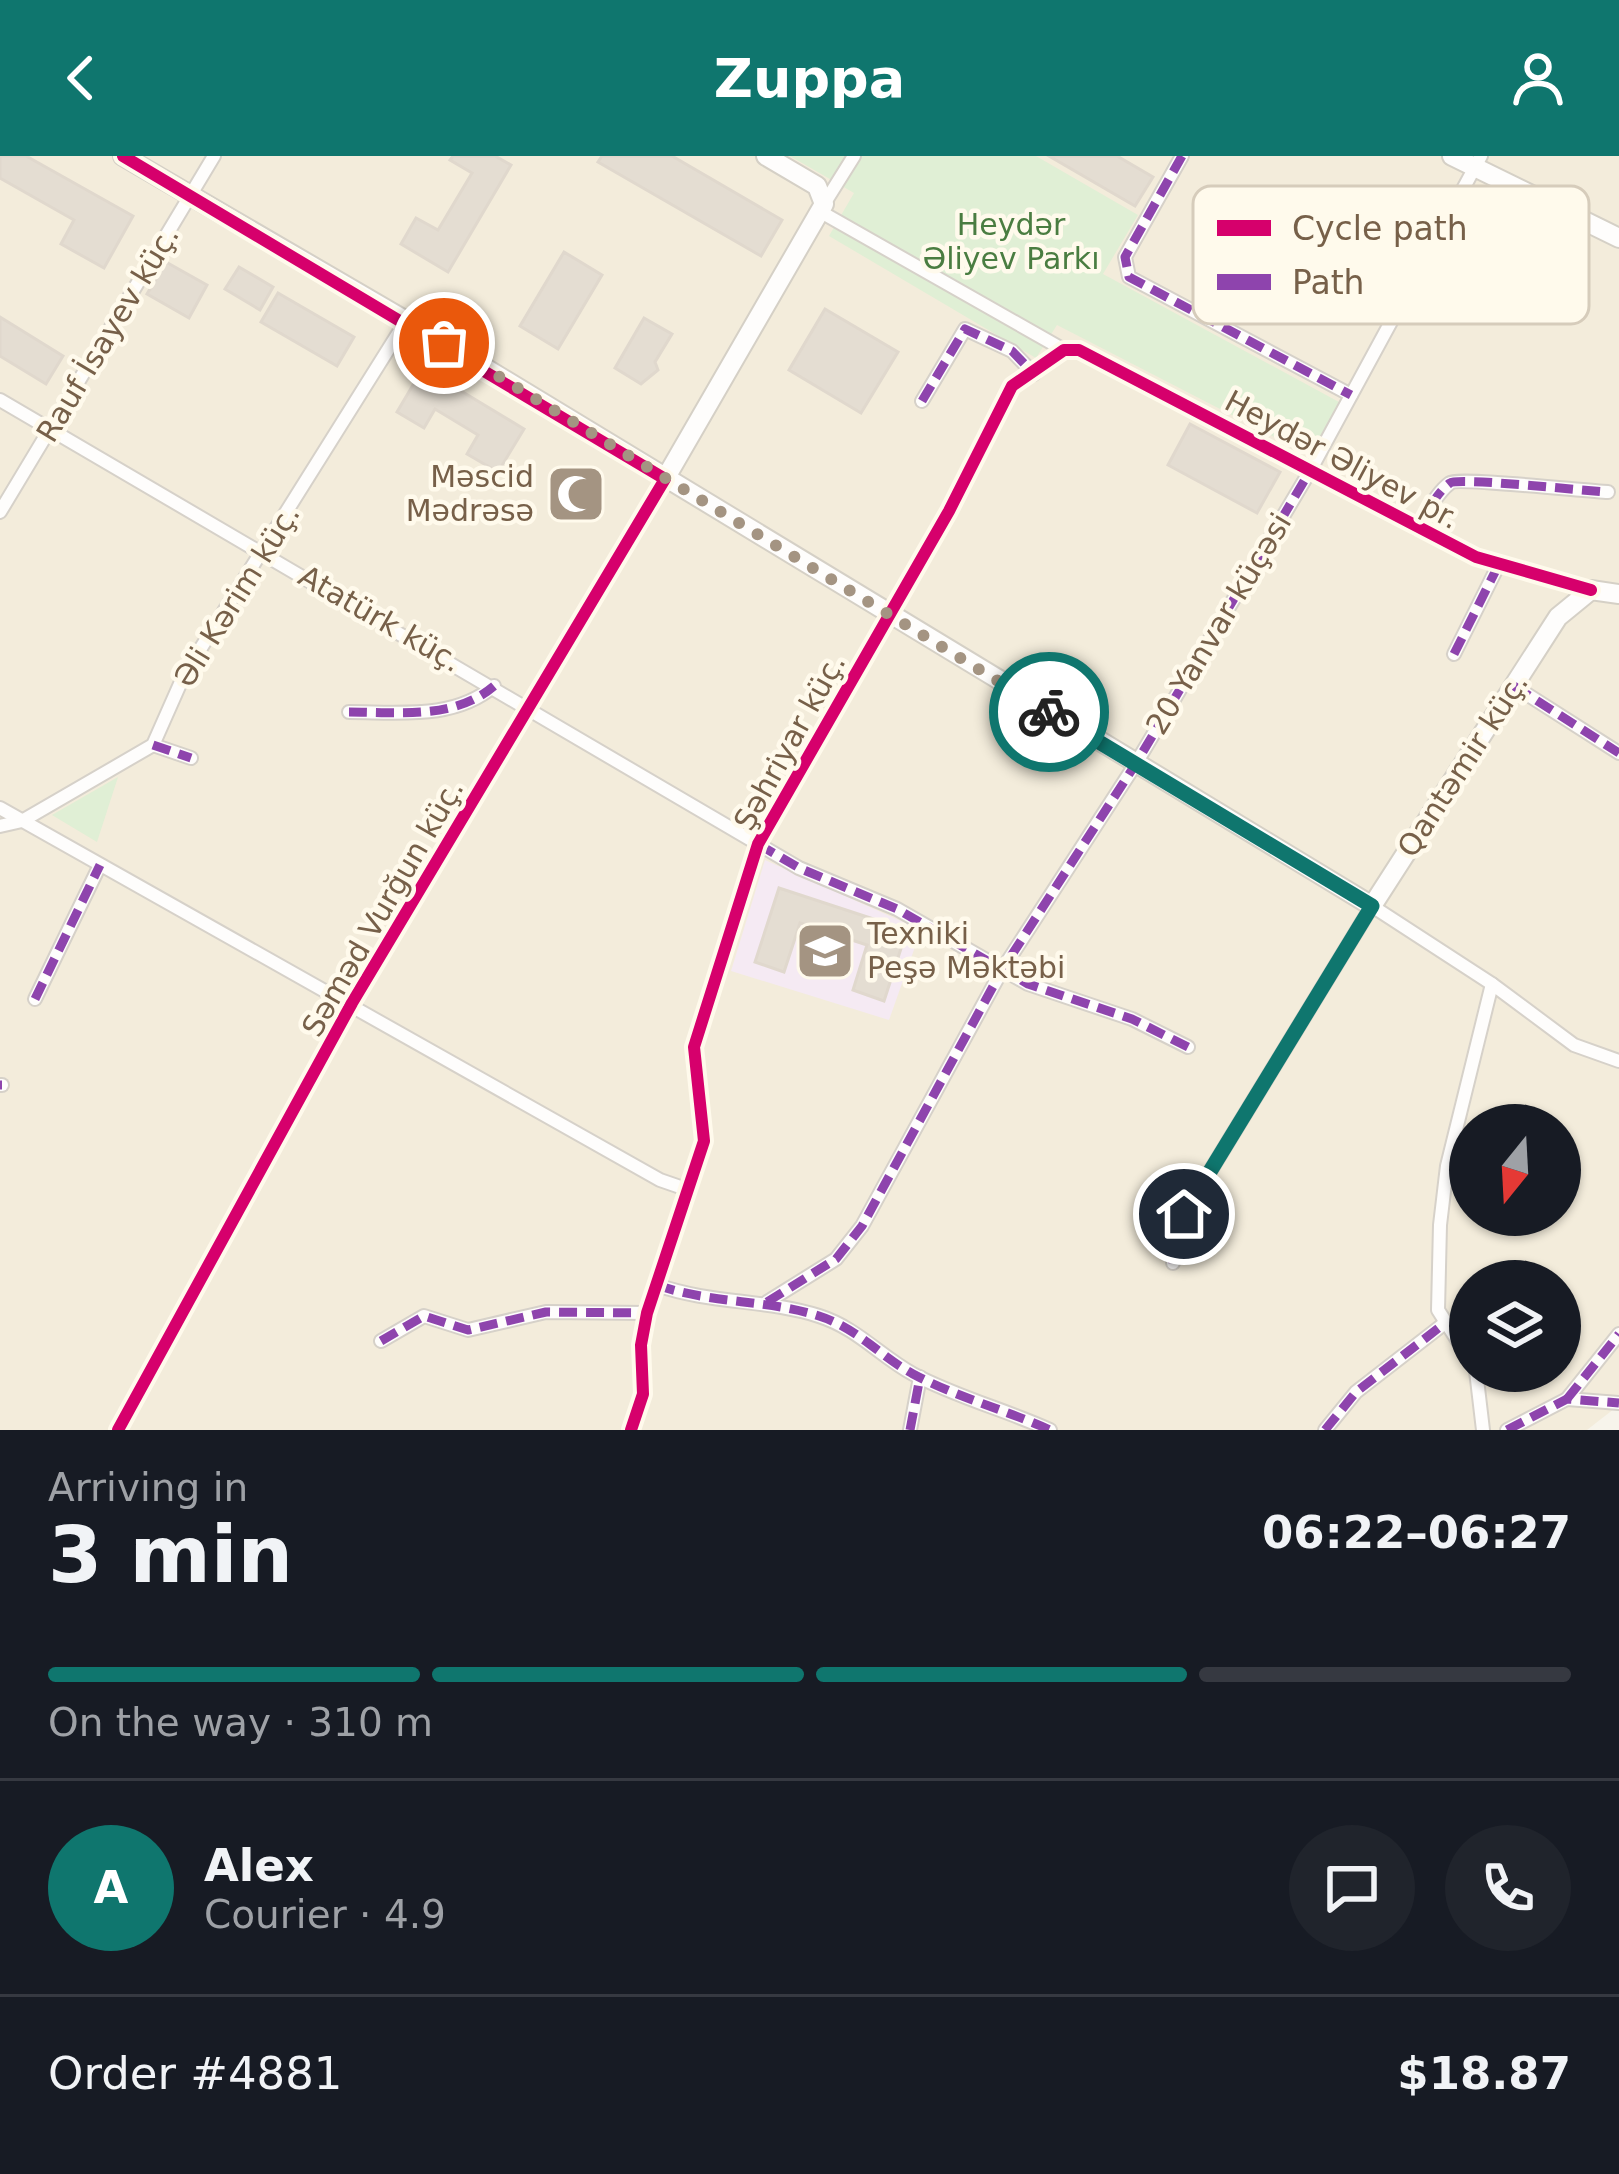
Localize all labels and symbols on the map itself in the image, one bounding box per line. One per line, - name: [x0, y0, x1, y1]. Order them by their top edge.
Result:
- legend: [1193, 186, 1589, 324]
- park label: Heydər Əliyev Parkı: [923, 207, 1099, 276]
- text: Cycle path: [1292, 209, 1468, 248]
- street label: Rauf İsayev küç.: [29, 219, 186, 448]
- text: Path: [1292, 263, 1365, 302]
- pin: [393, 292, 495, 394]
- street label: Heydər Əliyev pr.: [1219, 383, 1465, 536]
- place label: Məscid Mədrəsə: [406, 459, 534, 528]
- mosque icon: Məscid Mədrəsə: [545, 463, 607, 525]
- street label: Əli Kərim küç.: [166, 498, 307, 694]
- street label: 20 Yanvar küçəsi: [1139, 507, 1298, 741]
- street label: Atatürk küç.: [293, 558, 468, 679]
- street label: Şəhriyar küç.: [727, 647, 853, 836]
- courier: [989, 652, 1109, 772]
- street label: Qantəmir küç.: [1390, 666, 1535, 863]
- street label: Səməd Vurğun küç.: [295, 773, 471, 1043]
- place label: Texniki Peşə Məktəbi: [866, 916, 1065, 985]
- school or university icon: Texniki Peşə Məktəbi: [794, 920, 856, 982]
- north arrow: [1449, 1104, 1581, 1236]
- pin: [1133, 1163, 1235, 1265]

